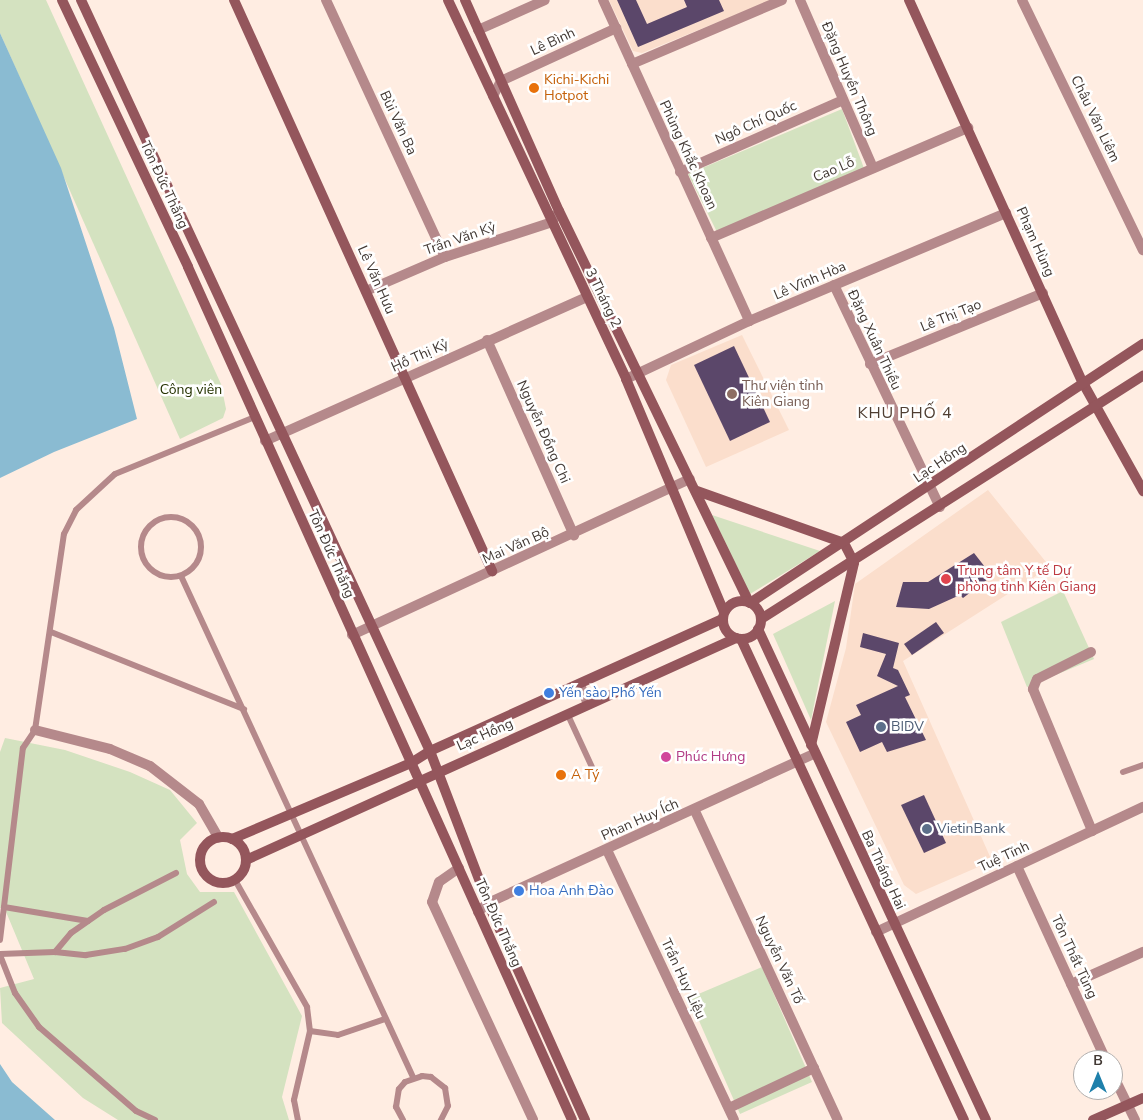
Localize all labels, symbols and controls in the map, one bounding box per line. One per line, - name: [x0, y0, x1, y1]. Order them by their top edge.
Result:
- street label: Đặng Huyền Thông: [817, 19, 881, 139]
- street label: Lê Bình: [528, 24, 578, 60]
- place label: Kichi-Kichi Hotpot: [544, 72, 609, 104]
- street label: Châu Văn Liêm: [1067, 73, 1123, 165]
- marker: Kichi-Kichi Hotpot: [528, 82, 540, 94]
- street label: Bùi Văn Ba: [376, 88, 420, 158]
- street label: Phùng Khắc Khoan: [655, 98, 721, 212]
- street label: Ngô Chí Quốc: [713, 98, 799, 148]
- street label: Tôn Đức Thắng: [136, 138, 192, 232]
- street label: Cao Lỗ: [811, 154, 857, 186]
- street label: Phạm Hùng: [1012, 205, 1058, 279]
- street label: Trần Văn Kỷ: [422, 219, 498, 259]
- street label: Lê Văn Hưu: [354, 243, 398, 317]
- street label: Lê Vĩnh Hòa: [771, 258, 849, 304]
- street label: 3 Tháng 2: [581, 266, 625, 330]
- street label: Đặng Xuân Thiều: [843, 287, 905, 393]
- street label: Lê Thị Tạo: [918, 296, 984, 336]
- street label: Hồ Thị Kỷ: [389, 336, 451, 376]
- street label: Nguyễn Đổng Chi: [513, 378, 573, 486]
- place label: Thư viện tỉnh Kiên Giang: [742, 378, 823, 411]
- park label: Công viên: [160, 382, 222, 398]
- marker: Thư viện tỉnh Kiên Giang: [726, 388, 738, 400]
- district label: KHU PHỐ 4: [856, 403, 954, 423]
- street label: Lạc Hồng: [911, 439, 969, 487]
- street label: Tôn Đức Thắng: [304, 507, 358, 601]
- street label: Mai Văn Bộ: [480, 524, 552, 568]
- place label: Trung tâm Y tế Dự phòng tỉnh Kiên Giang: [957, 563, 1096, 596]
- marker: Trung tâm Y tế Dự phòng tỉnh Kiên Giang: [939, 572, 953, 586]
- place label: Yến sào Phố Yến: [559, 685, 662, 701]
- marker: Yến sào Phố Yến: [543, 687, 555, 699]
- street label: Lạc Hồng: [454, 715, 516, 755]
- place label: BIDV: [891, 719, 924, 735]
- marker: BIDV: [875, 721, 887, 733]
- place label: Phúc Hưng: [676, 749, 745, 765]
- marker: Phúc Hưng: [660, 751, 672, 763]
- place label: A Tý: [571, 767, 600, 783]
- marker: A Tý: [555, 769, 567, 781]
- street label: Phan Huy Ích: [599, 795, 681, 845]
- place label: VietinBank: [937, 821, 1005, 837]
- marker: VietinBank: [921, 823, 933, 835]
- street label: Ba Tháng Hai: [857, 828, 909, 912]
- street label: Tuệ Tĩnh: [976, 838, 1032, 876]
- street label: Tôn Đức Thắng: [471, 876, 525, 970]
- place label: Hoa Anh Đào: [529, 883, 614, 899]
- marker: Hoa Anh Đào: [513, 885, 525, 897]
- street label: Tôn Thất Tùng: [1047, 912, 1101, 1002]
- street label: Nguyễn Văn Tố: [751, 913, 807, 1007]
- street label: Trần Huy Liệu: [657, 936, 709, 1022]
- north arrow: [1073, 1050, 1123, 1100]
- text: B: [1093, 1051, 1103, 1070]

